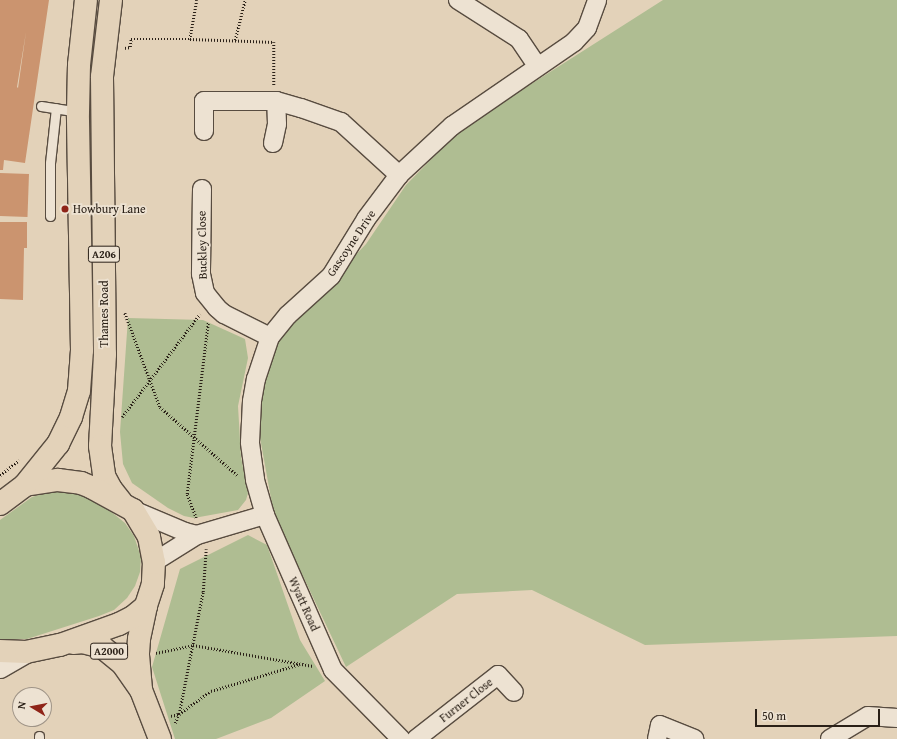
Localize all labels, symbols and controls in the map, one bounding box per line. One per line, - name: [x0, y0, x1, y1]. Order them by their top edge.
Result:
- place label: Howbury Lane: [73, 202, 146, 216]
- marker: Howbury Lane: [60, 204, 70, 214]
- street label: Gascoyne Drive: [324, 207, 378, 279]
- street label: Buckley Close: [194, 211, 210, 279]
- road number: A206: [87, 245, 121, 263]
- street label: Thames Road: [97, 280, 111, 348]
- street label: Wyatt Road: [286, 575, 322, 633]
- road number: A2000: [90, 642, 128, 660]
- street label: Furner Close: [436, 675, 496, 725]
- north arrow: [12, 687, 52, 727]
- text: N: [13, 700, 30, 710]
- scale bar: [757, 701, 882, 727]
- text: 50 m: [762, 707, 786, 724]

